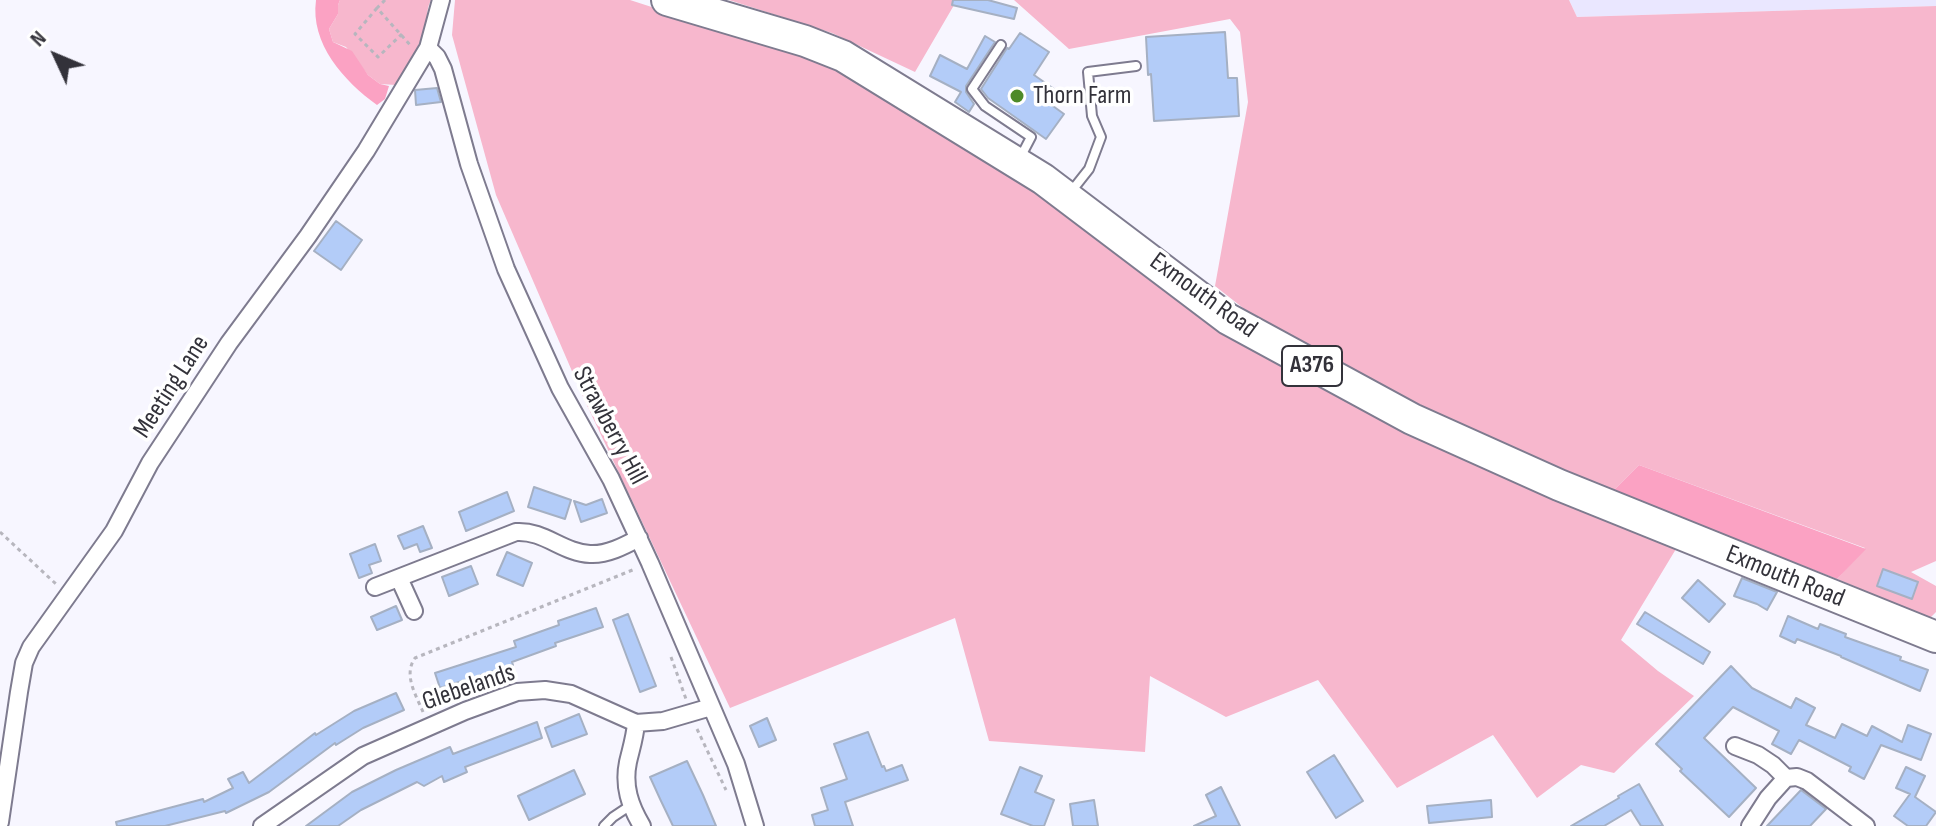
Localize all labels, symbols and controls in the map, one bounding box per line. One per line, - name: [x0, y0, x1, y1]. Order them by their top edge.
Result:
- north arrow: [16, 16, 96, 96]
- text: N: [25, 25, 52, 53]
- place label: Thorn Farm: [1033, 80, 1132, 112]
- marker: Thorn Farm: [1008, 87, 1026, 105]
- street label: Exmouth Road: [1143, 247, 1263, 345]
- street label: Meeting Lane: [127, 330, 217, 444]
- road number: A376: [1282, 346, 1342, 386]
- street label: Strawberry Hill: [565, 362, 653, 490]
- street label: Exmouth Road: [1721, 539, 1849, 615]
- street label: Glebelands: [419, 658, 519, 718]

